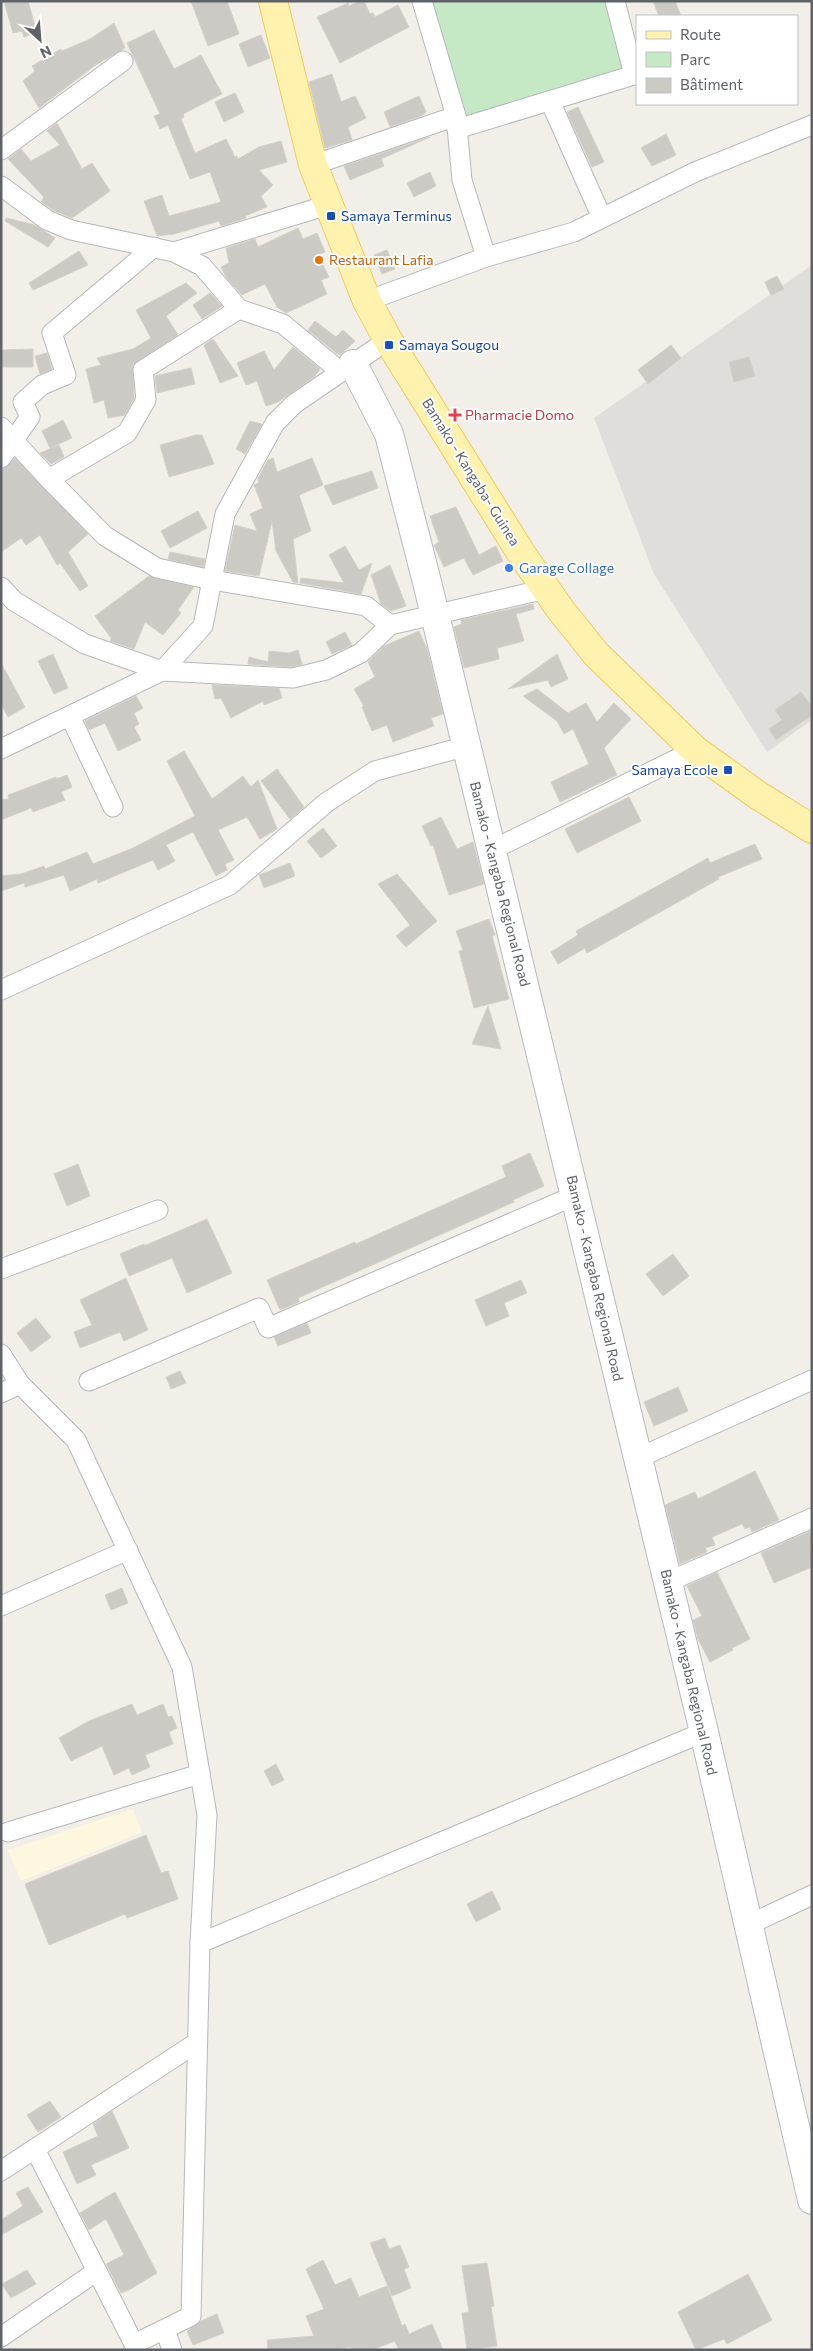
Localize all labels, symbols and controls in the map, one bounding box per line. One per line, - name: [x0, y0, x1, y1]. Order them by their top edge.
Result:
- north arrow: [15, 15, 65, 65]
- legend: [636, 15, 798, 105]
- text: Route: [680, 25, 721, 43]
- text: N: [37, 42, 54, 62]
- text: Parc: [680, 50, 710, 68]
- text: Bâtiment: [680, 75, 743, 93]
- place label: Samaya Terminus: [341, 207, 452, 224]
- marker: Samaya Terminus: [325, 210, 337, 222]
- place label: Restaurant Lafia: [329, 251, 434, 268]
- marker: Restaurant Lafia: [313, 254, 325, 266]
- place label: Samaya Sougou: [399, 336, 499, 353]
- marker: Samaya Sougou: [383, 339, 395, 351]
- street label: Bamako - Kangaba- Guinea: [419, 395, 524, 549]
- place label: Pharmacie Domo: [465, 406, 574, 423]
- marker: Pharmacie Domo: [449, 409, 461, 421]
- place label: Garage Collage: [519, 559, 614, 576]
- marker: Garage Collage: [503, 562, 515, 574]
- place label: Samaya Ecole: [631, 761, 718, 778]
- marker: Samaya Ecole: [722, 764, 734, 776]
- street label: Bamako - Kangaba Regional Road: [467, 780, 534, 988]
- street label: Bamako - Kangaba Regional Road: [563, 1173, 627, 1382]
- street label: Bamako - Kangaba Regional Road: [657, 1567, 721, 1776]

